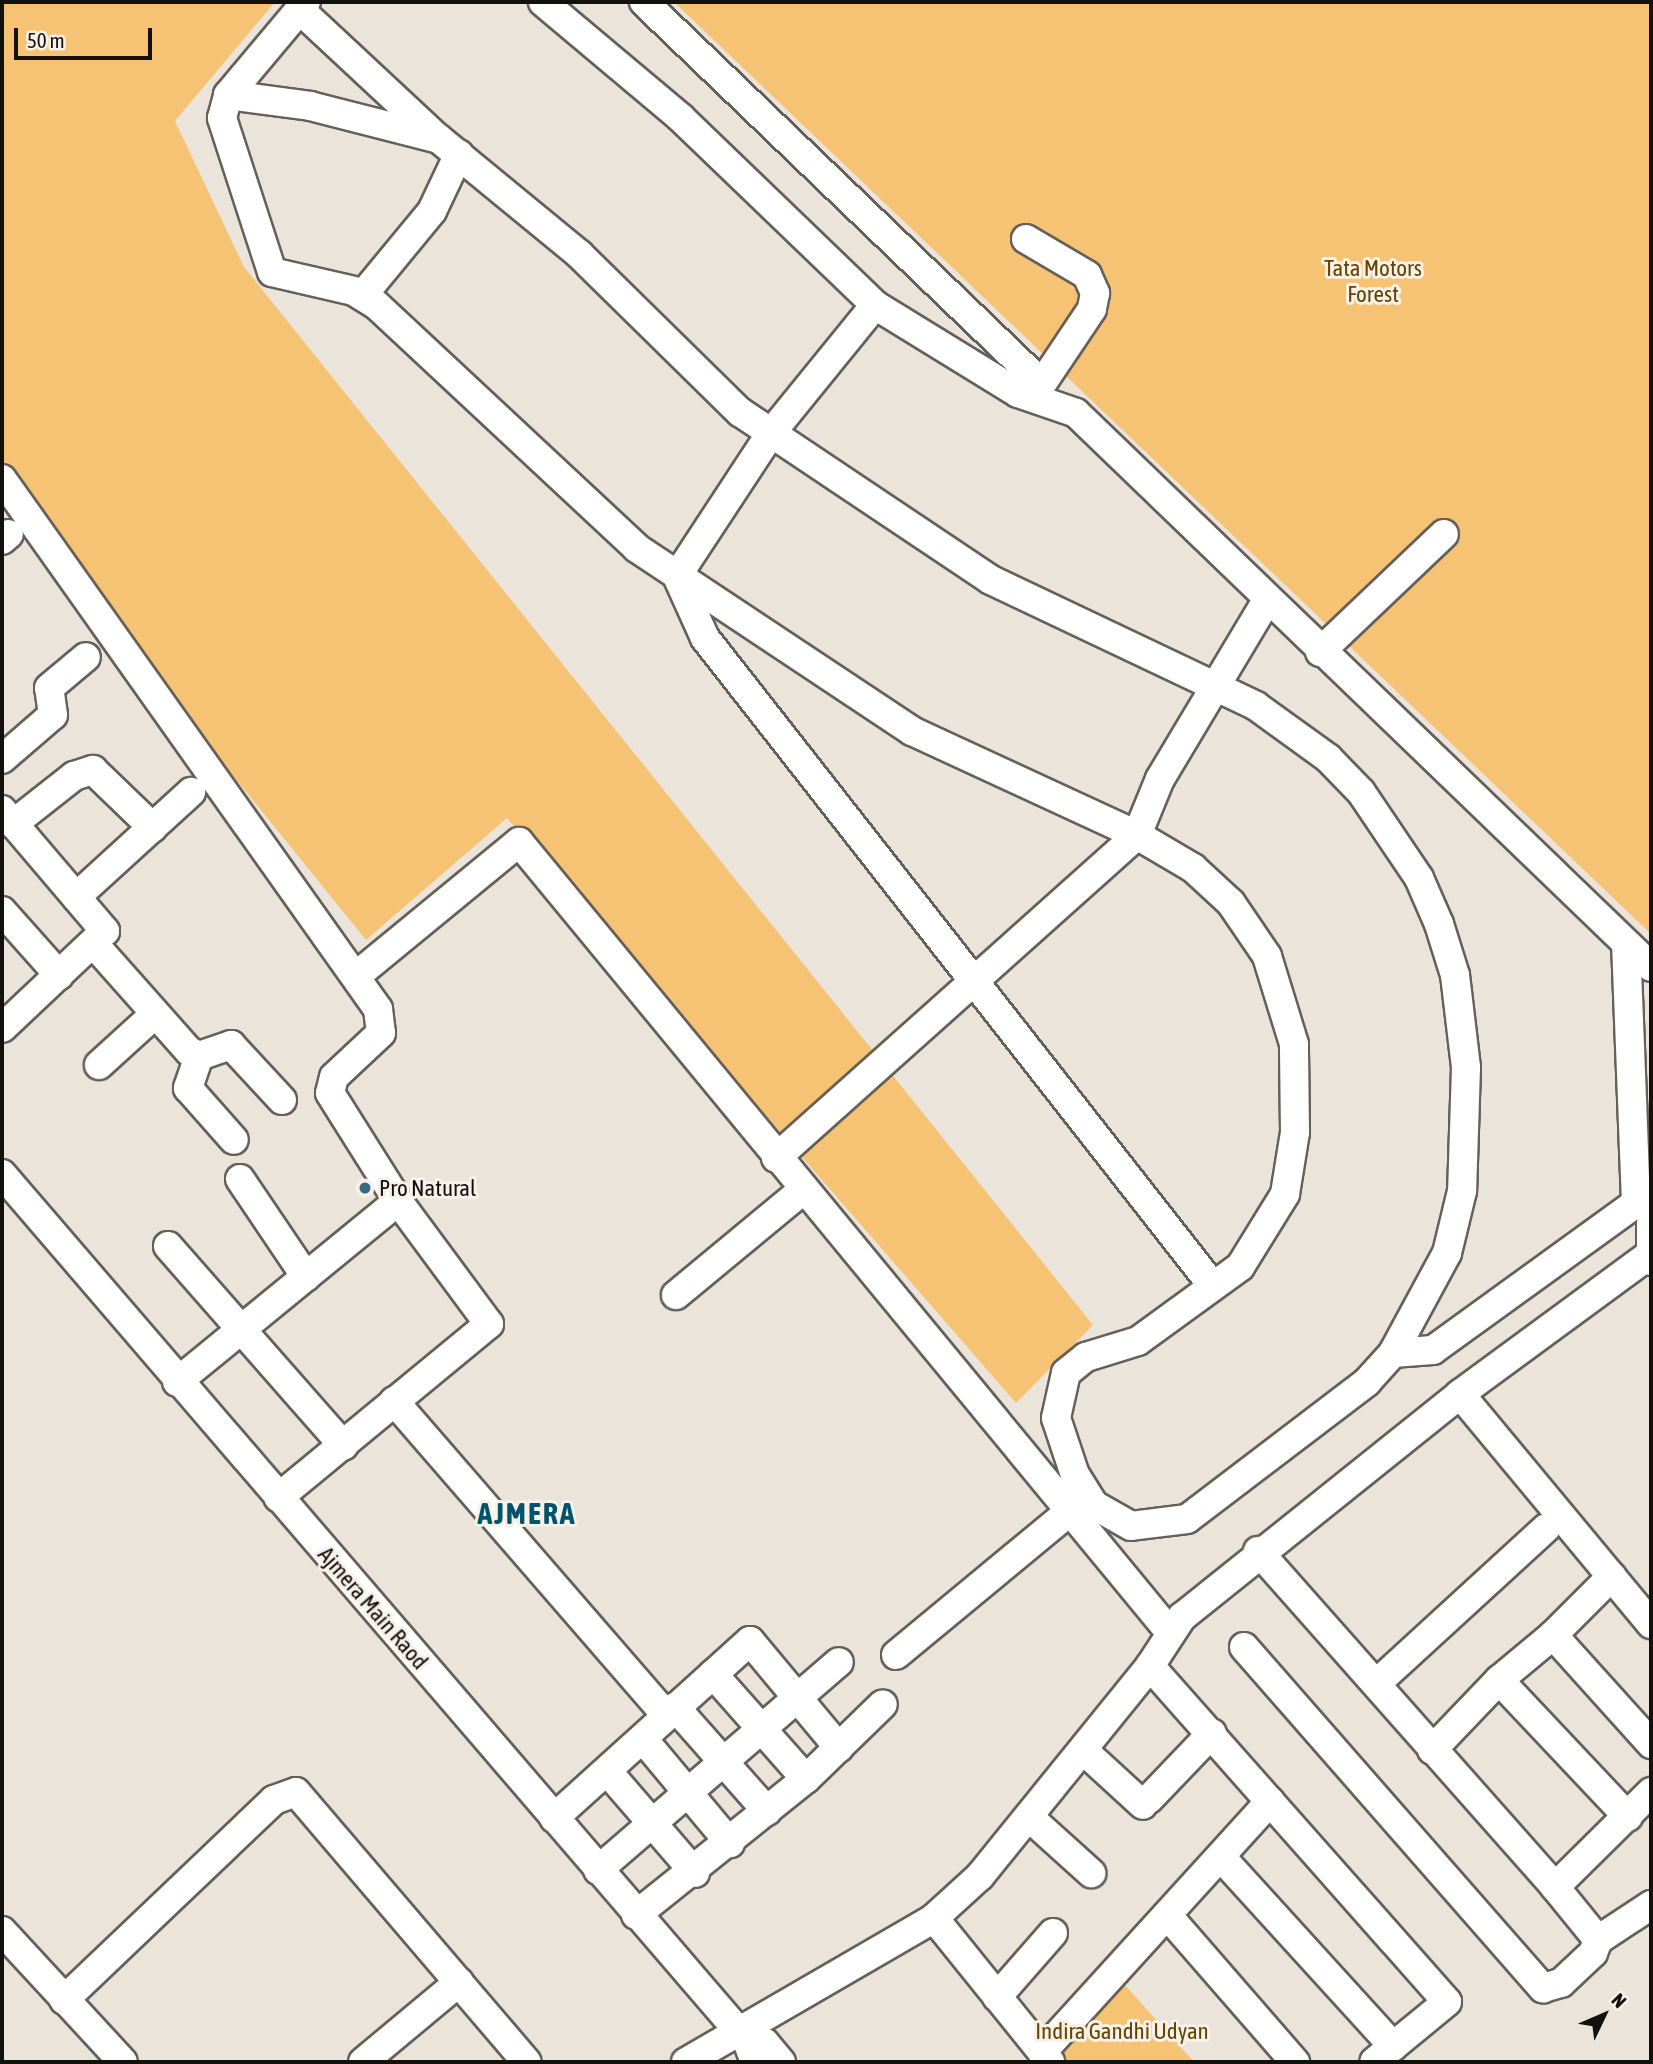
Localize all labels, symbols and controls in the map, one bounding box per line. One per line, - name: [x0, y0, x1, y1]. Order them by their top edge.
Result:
- scale bar: [18, 14, 156, 58]
- text: 50 m: [27, 28, 65, 52]
- park label: Tata Motors Forest: [1324, 254, 1422, 308]
- place label: Pro Natural: [379, 1174, 476, 1202]
- marker: Pro Natural: [357, 1180, 373, 1196]
- district label: AJMERA: [478, 1495, 576, 1531]
- street label: Ajmera Main Raod: [312, 1541, 434, 1675]
- north arrow: [1569, 1980, 1639, 2050]
- text: N: [1607, 1989, 1631, 2012]
- park label: Indira Gandhi Udyan: [1035, 2017, 1209, 2045]

